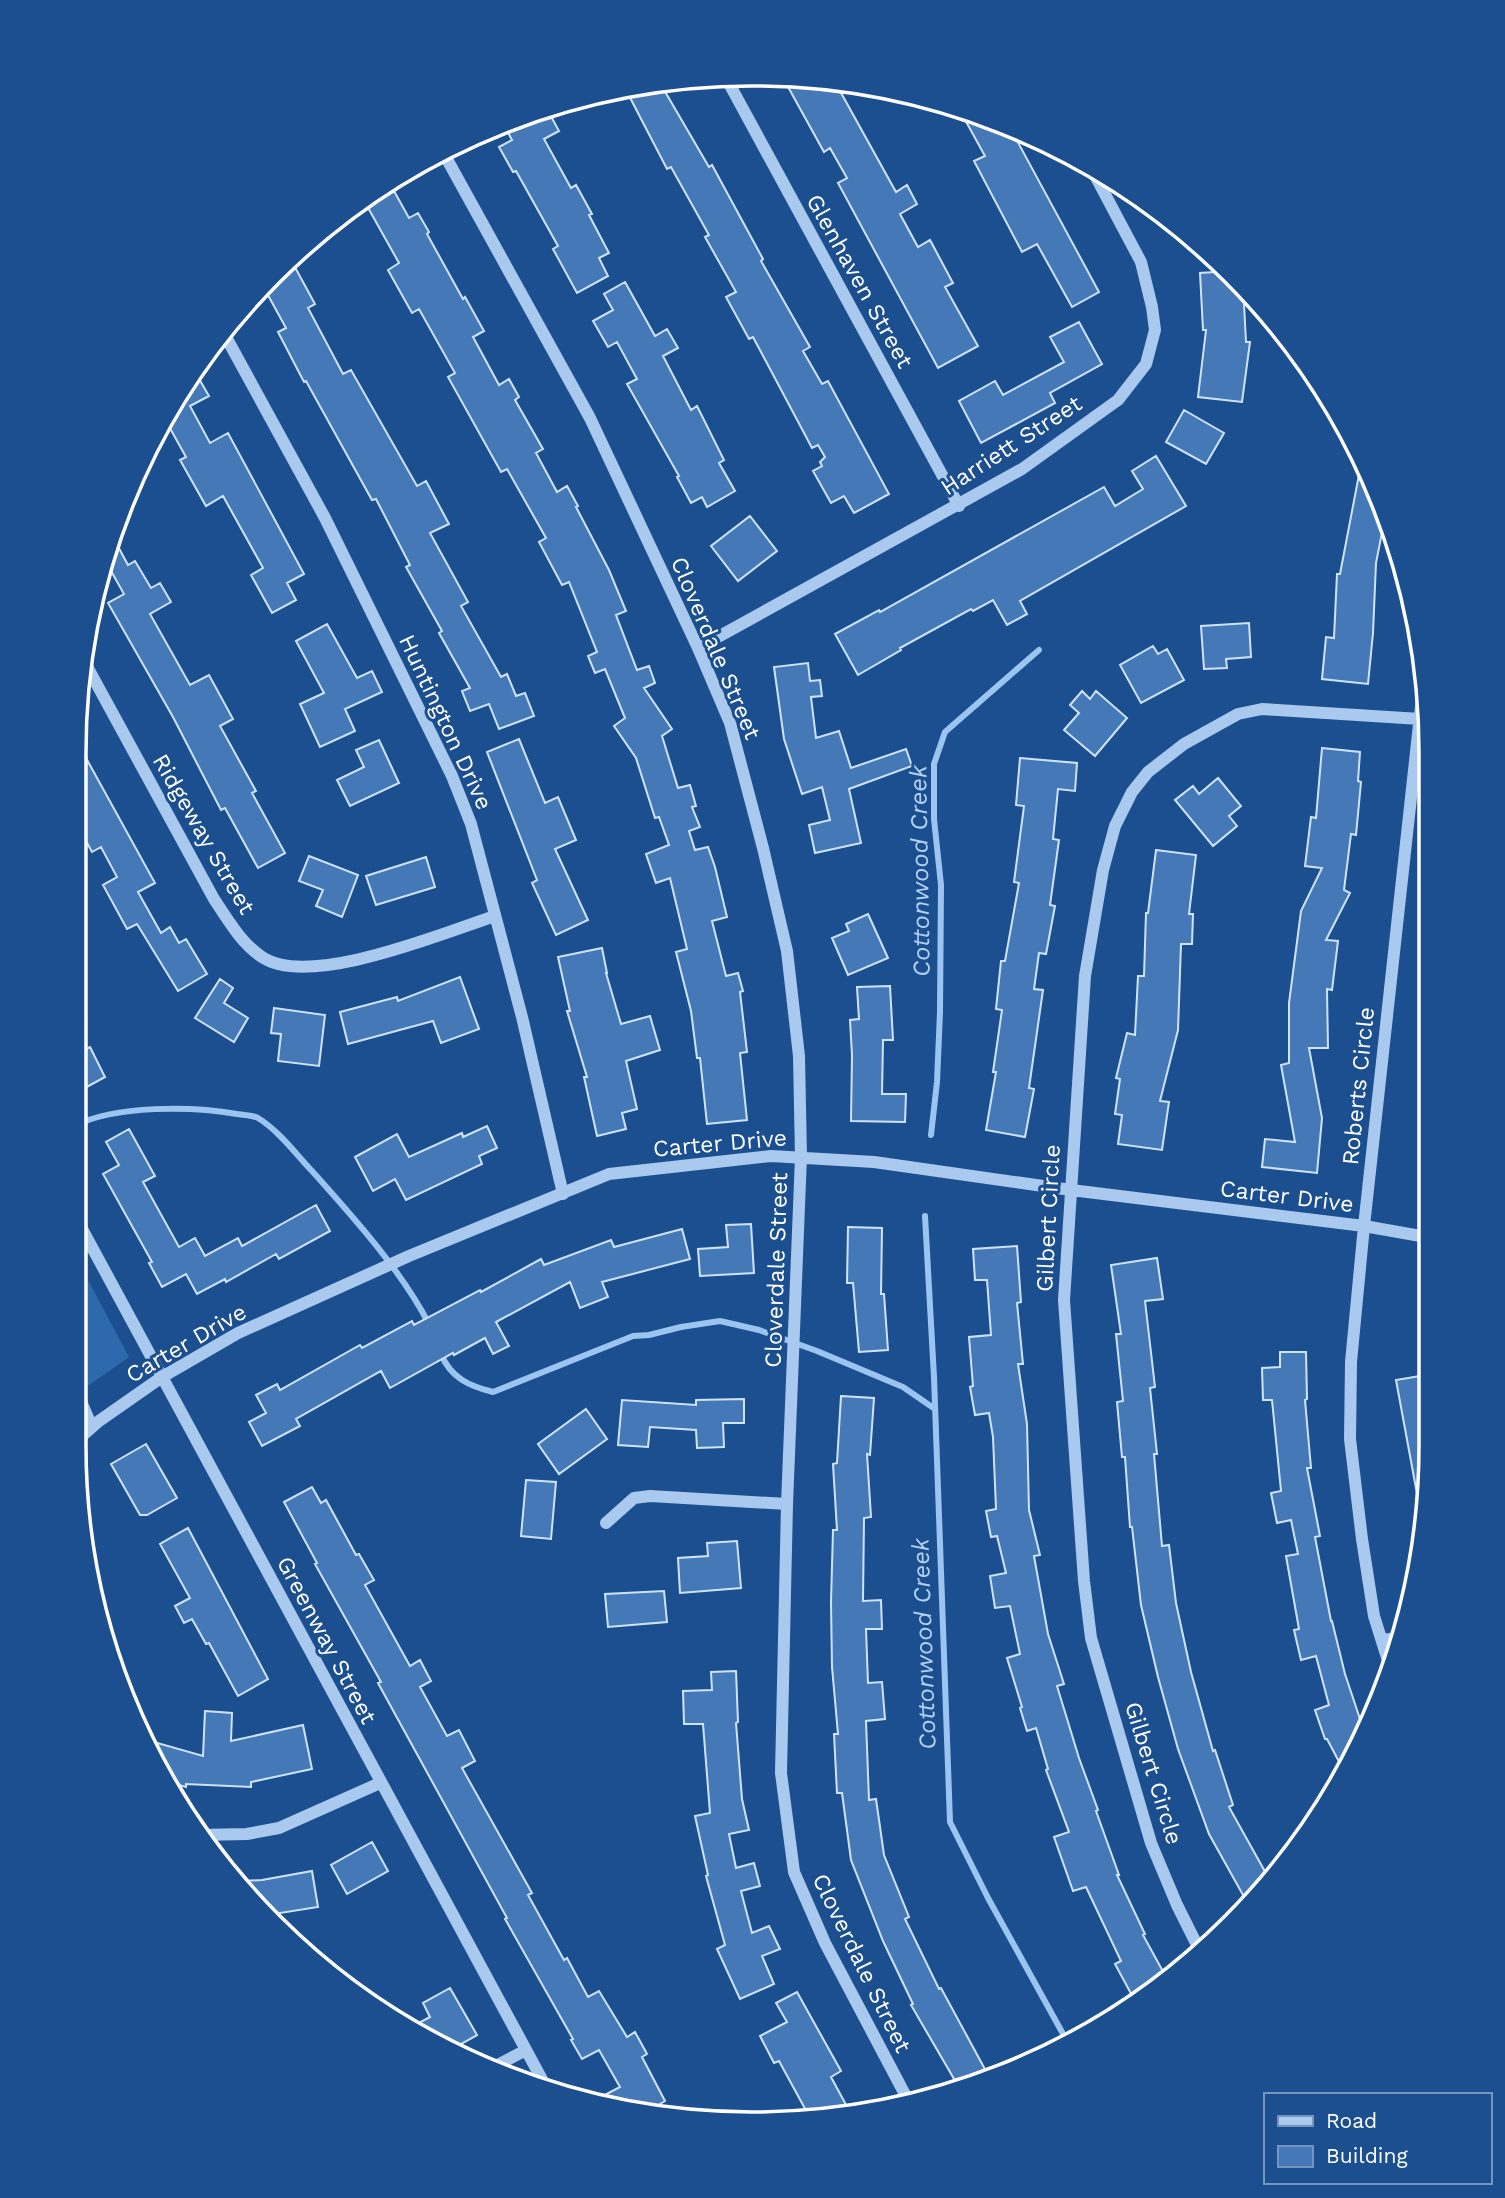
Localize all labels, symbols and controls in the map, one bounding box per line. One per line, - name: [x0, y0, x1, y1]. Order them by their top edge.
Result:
- street label: Glenhaven Street: [801, 190, 919, 373]
- street label: Harriett Street: [936, 390, 1087, 501]
- street label: Cloverdale Street: [665, 553, 766, 744]
- street label: Huntington Drive: [393, 630, 498, 814]
- street label: Ridgeway Street: [147, 749, 261, 920]
- water label: Cottonwood Creek: [904, 764, 936, 977]
- street label: Roberts Circle: [1337, 1006, 1380, 1166]
- street label: Carter Drive: [652, 1124, 788, 1163]
- street label: Gilbert Circle: [1031, 1144, 1066, 1293]
- street label: Cloverdale Street: [760, 1171, 793, 1368]
- street label: Carter Drive: [1219, 1175, 1355, 1218]
- street label: Carter Drive: [121, 1298, 251, 1389]
- water label: Cottonwood Creek: [906, 1537, 942, 1750]
- street label: Greenway Street: [271, 1552, 382, 1729]
- street label: Gilbert Circle: [1119, 1699, 1188, 1848]
- street label: Cloverdale Street: [807, 1869, 917, 2057]
- legend: [1264, 2093, 1491, 2184]
- text: Road: [1326, 2108, 1377, 2133]
- text: Building: [1326, 2143, 1408, 2168]

